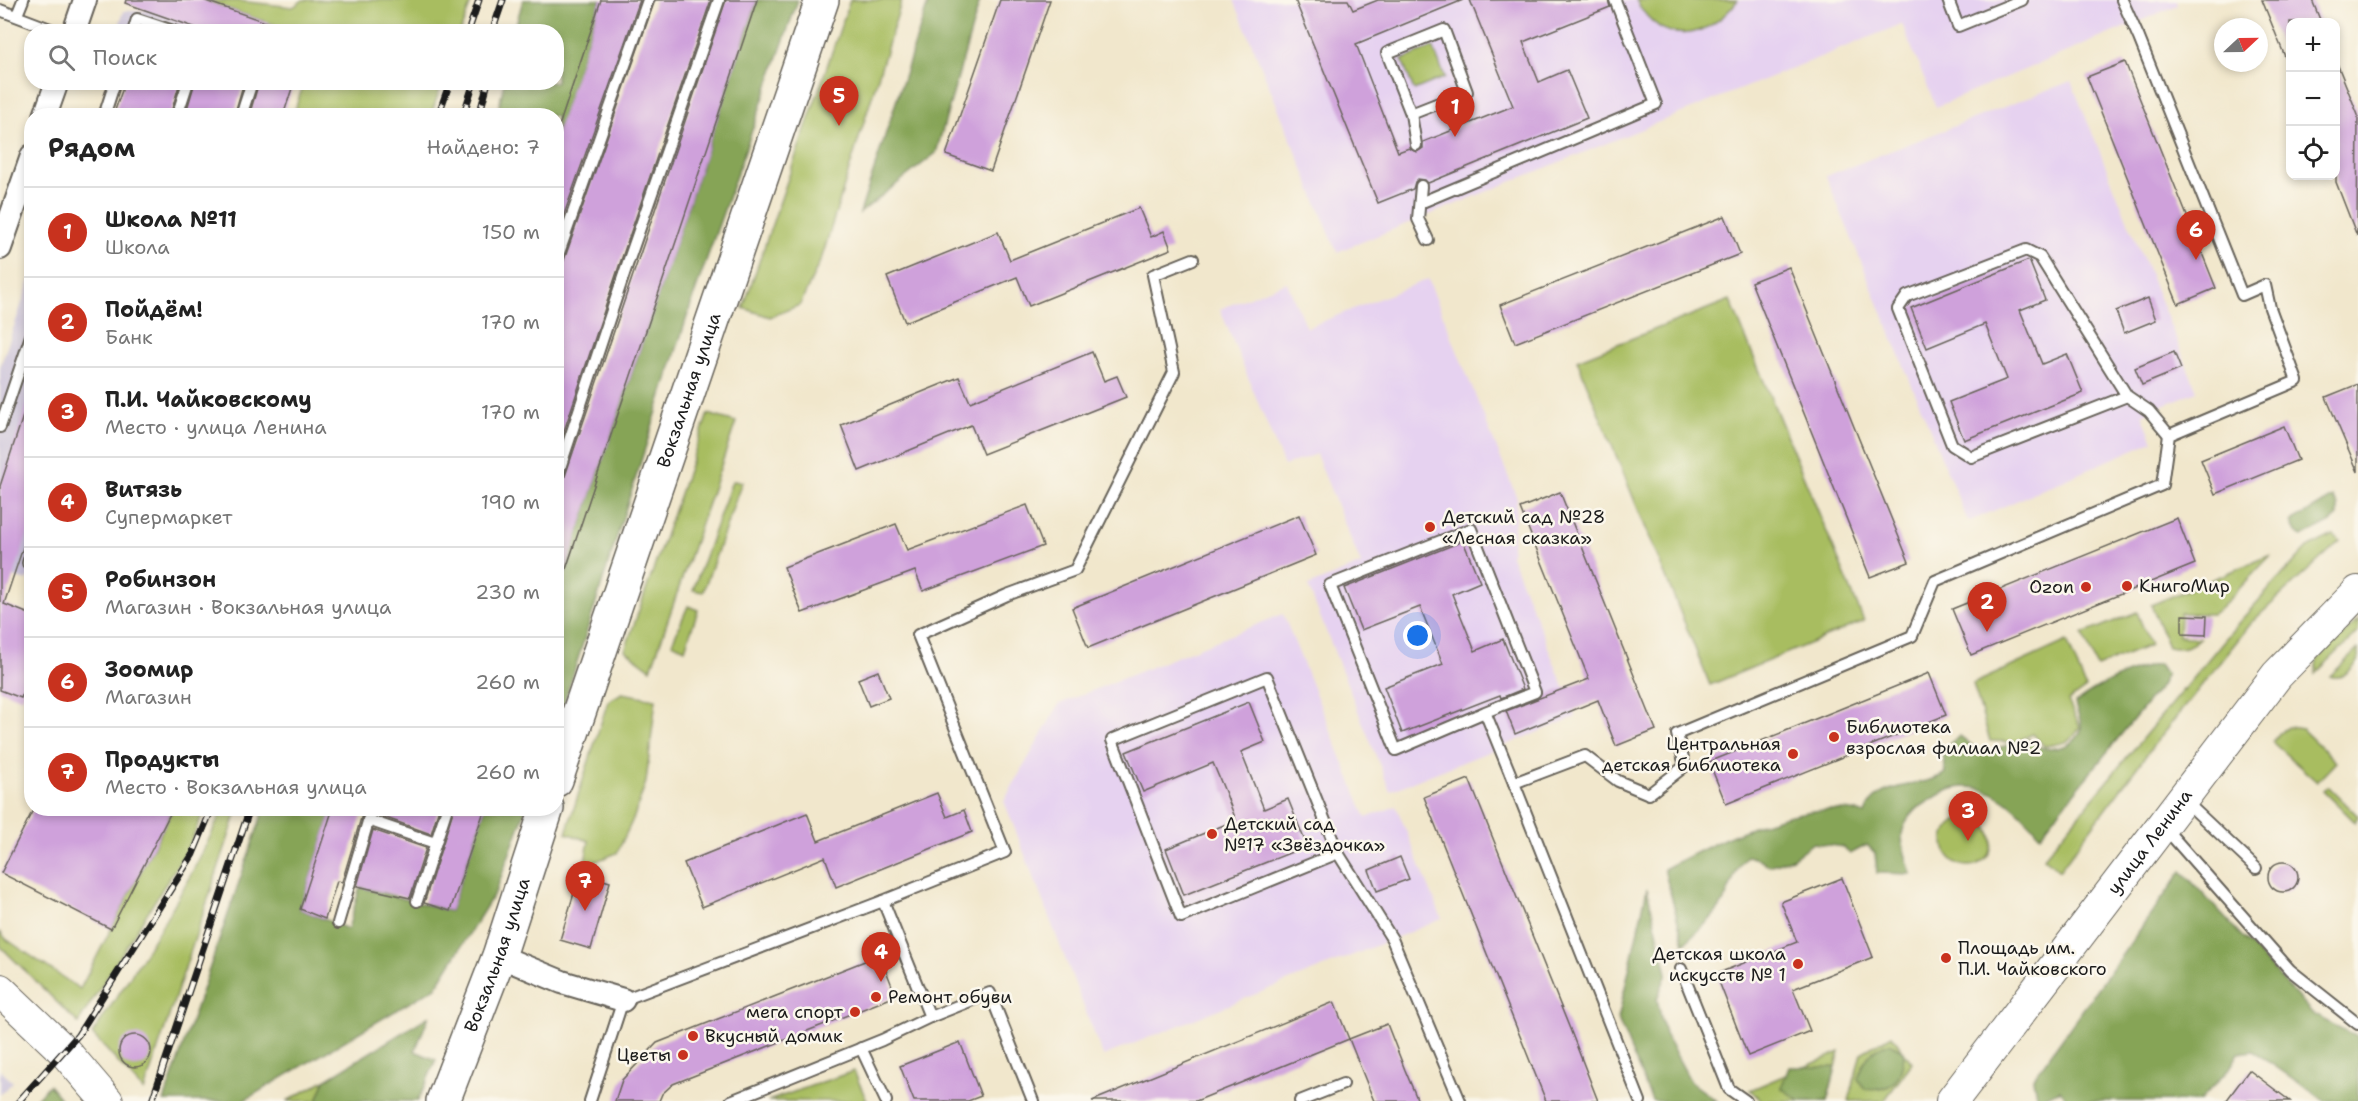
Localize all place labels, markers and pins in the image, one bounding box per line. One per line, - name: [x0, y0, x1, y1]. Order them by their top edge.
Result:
- pin: 5: [820, 76, 858, 126]
- pin: 1: [1436, 88, 1474, 137]
- pin: 6: [2176, 210, 2216, 260]
- place label: Детский сад №28 «Лесная сказка»: [1442, 505, 1605, 550]
- marker: Детский сад №28 «Лесная сказка»: [1423, 520, 1437, 534]
- place label: КнигоМир: [2139, 574, 2230, 598]
- place label: Ozon: [2029, 575, 2074, 599]
- marker: КнигоМир: [2120, 579, 2134, 593]
- marker: Ozon: [2079, 580, 2093, 594]
- pin: 2: [1968, 582, 2006, 632]
- place label: Библиотека взрослая филиал №2: [1846, 715, 2041, 760]
- marker: Библиотека взрослая филиал №2: [1827, 730, 1841, 744]
- place label: Центральная детская библиотека: [1602, 732, 1781, 777]
- marker: Центральная детская библиотека: [1786, 747, 1800, 761]
- pin: 3: [1948, 792, 1988, 841]
- place label: Детский сад №17 «Звёздочка»: [1224, 812, 1385, 857]
- marker: Детский сад №17 «Звёздочка»: [1205, 827, 1219, 841]
- pin: 7: [566, 862, 604, 911]
- pin: 4: [862, 932, 900, 982]
- place label: Площадь им. П.И. Чайковского: [1958, 936, 2107, 981]
- place label: Детская школа искусств № 1: [1652, 942, 1786, 987]
- marker: Площадь им. П.И. Чайковского: [1939, 951, 1953, 965]
- marker: Детская школа искусств № 1: [1791, 957, 1805, 971]
- place label: Ремонт обуви: [888, 985, 1012, 1009]
- marker: Ремонт обуви: [869, 990, 883, 1004]
- place label: мега спорт: [746, 1000, 844, 1024]
- marker: мега спорт: [848, 1005, 862, 1019]
- place label: Вкусный домик: [705, 1024, 843, 1048]
- marker: Вкусный домик: [686, 1029, 700, 1043]
- place label: Цветы: [617, 1043, 671, 1067]
- marker: Цветы: [676, 1048, 690, 1062]

